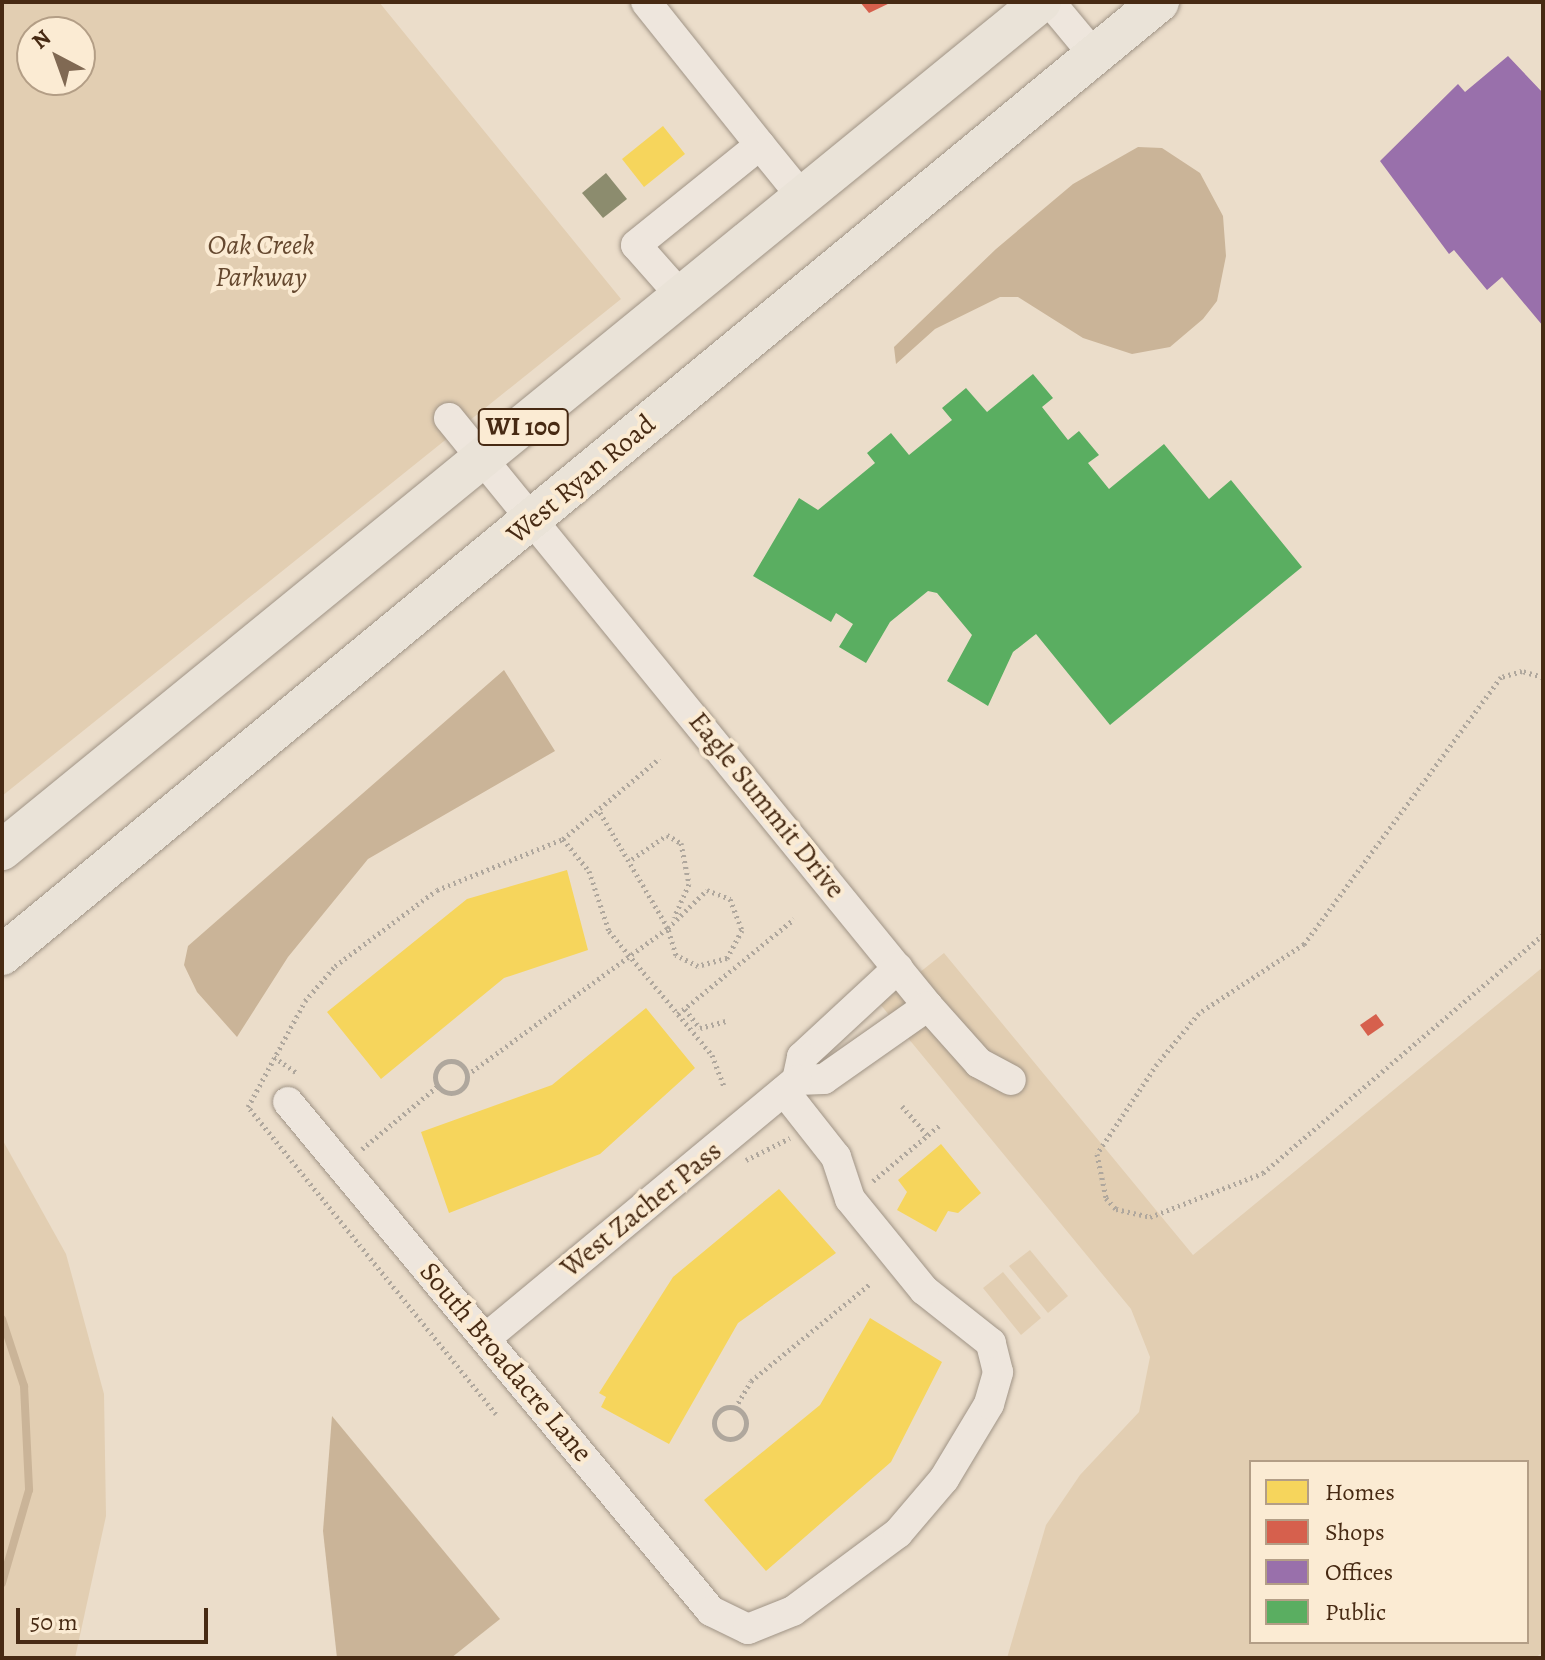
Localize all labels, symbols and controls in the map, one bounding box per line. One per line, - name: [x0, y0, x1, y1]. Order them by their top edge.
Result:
- north arrow: [16, 16, 96, 96]
- text: N: [26, 23, 57, 56]
- park label: Oak Creek Parkway: [208, 228, 314, 294]
- road number: WI 100: [477, 405, 569, 449]
- street label: West Ryan Road: [500, 407, 662, 551]
- street label: Eagle Summit Drive: [682, 705, 852, 905]
- street label: West Zacher Pass: [554, 1134, 728, 1284]
- street label: South Broadacre Lane: [413, 1255, 599, 1469]
- legend: [1249, 1460, 1529, 1644]
- text: Homes: [1325, 1476, 1395, 1508]
- text: Shops: [1325, 1516, 1385, 1548]
- text: Offices: [1325, 1556, 1393, 1588]
- scale bar: [20, 1592, 212, 1642]
- text: Public: [1325, 1596, 1386, 1628]
- text: 50 m: [30, 1606, 78, 1638]

